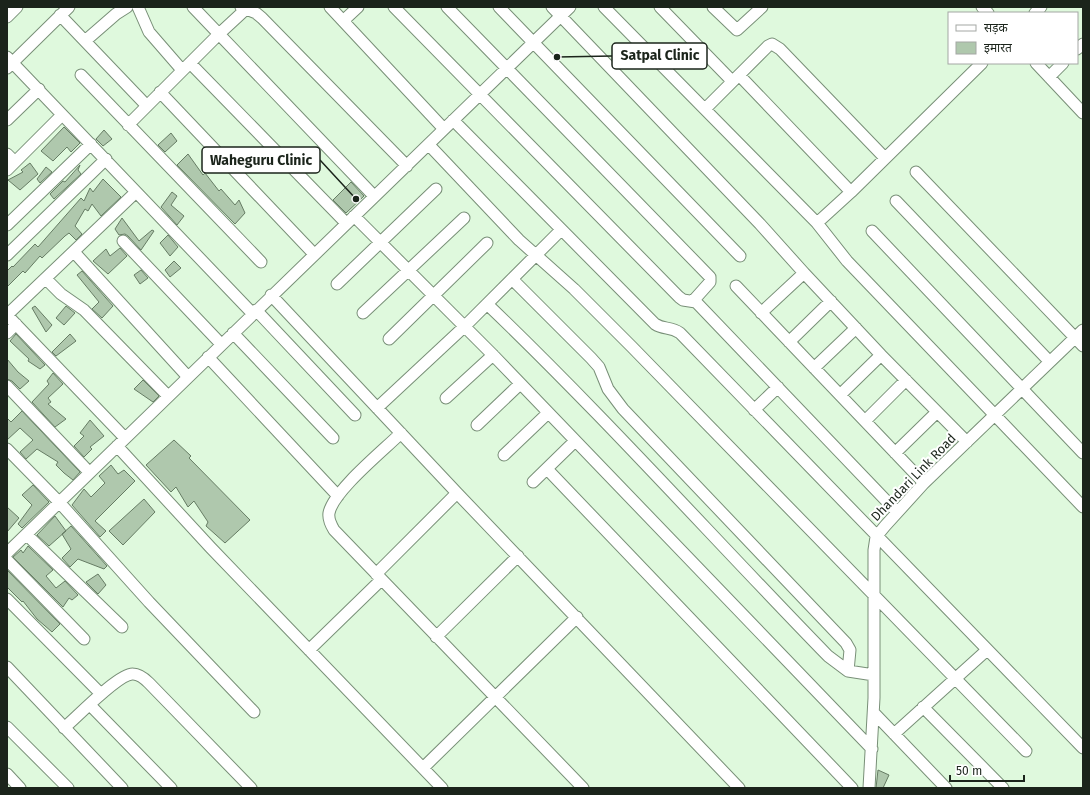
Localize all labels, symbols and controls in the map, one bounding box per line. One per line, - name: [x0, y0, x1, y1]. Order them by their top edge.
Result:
- legend: [948, 12, 1078, 64]
- text: सड़क: [984, 21, 1009, 35]
- text: इमारत: [984, 41, 1013, 55]
- callout: Satpal Clinic: [612, 43, 707, 69]
- text: Satpal Clinic: [620, 47, 700, 64]
- callout: Waheguru Clinic: [202, 147, 320, 173]
- text: Waheguru Clinic: [210, 152, 312, 169]
- street label: Dhandari Link Road: [868, 431, 959, 524]
- scale bar: [950, 757, 1024, 783]
- text: 50 m: [956, 764, 982, 778]

